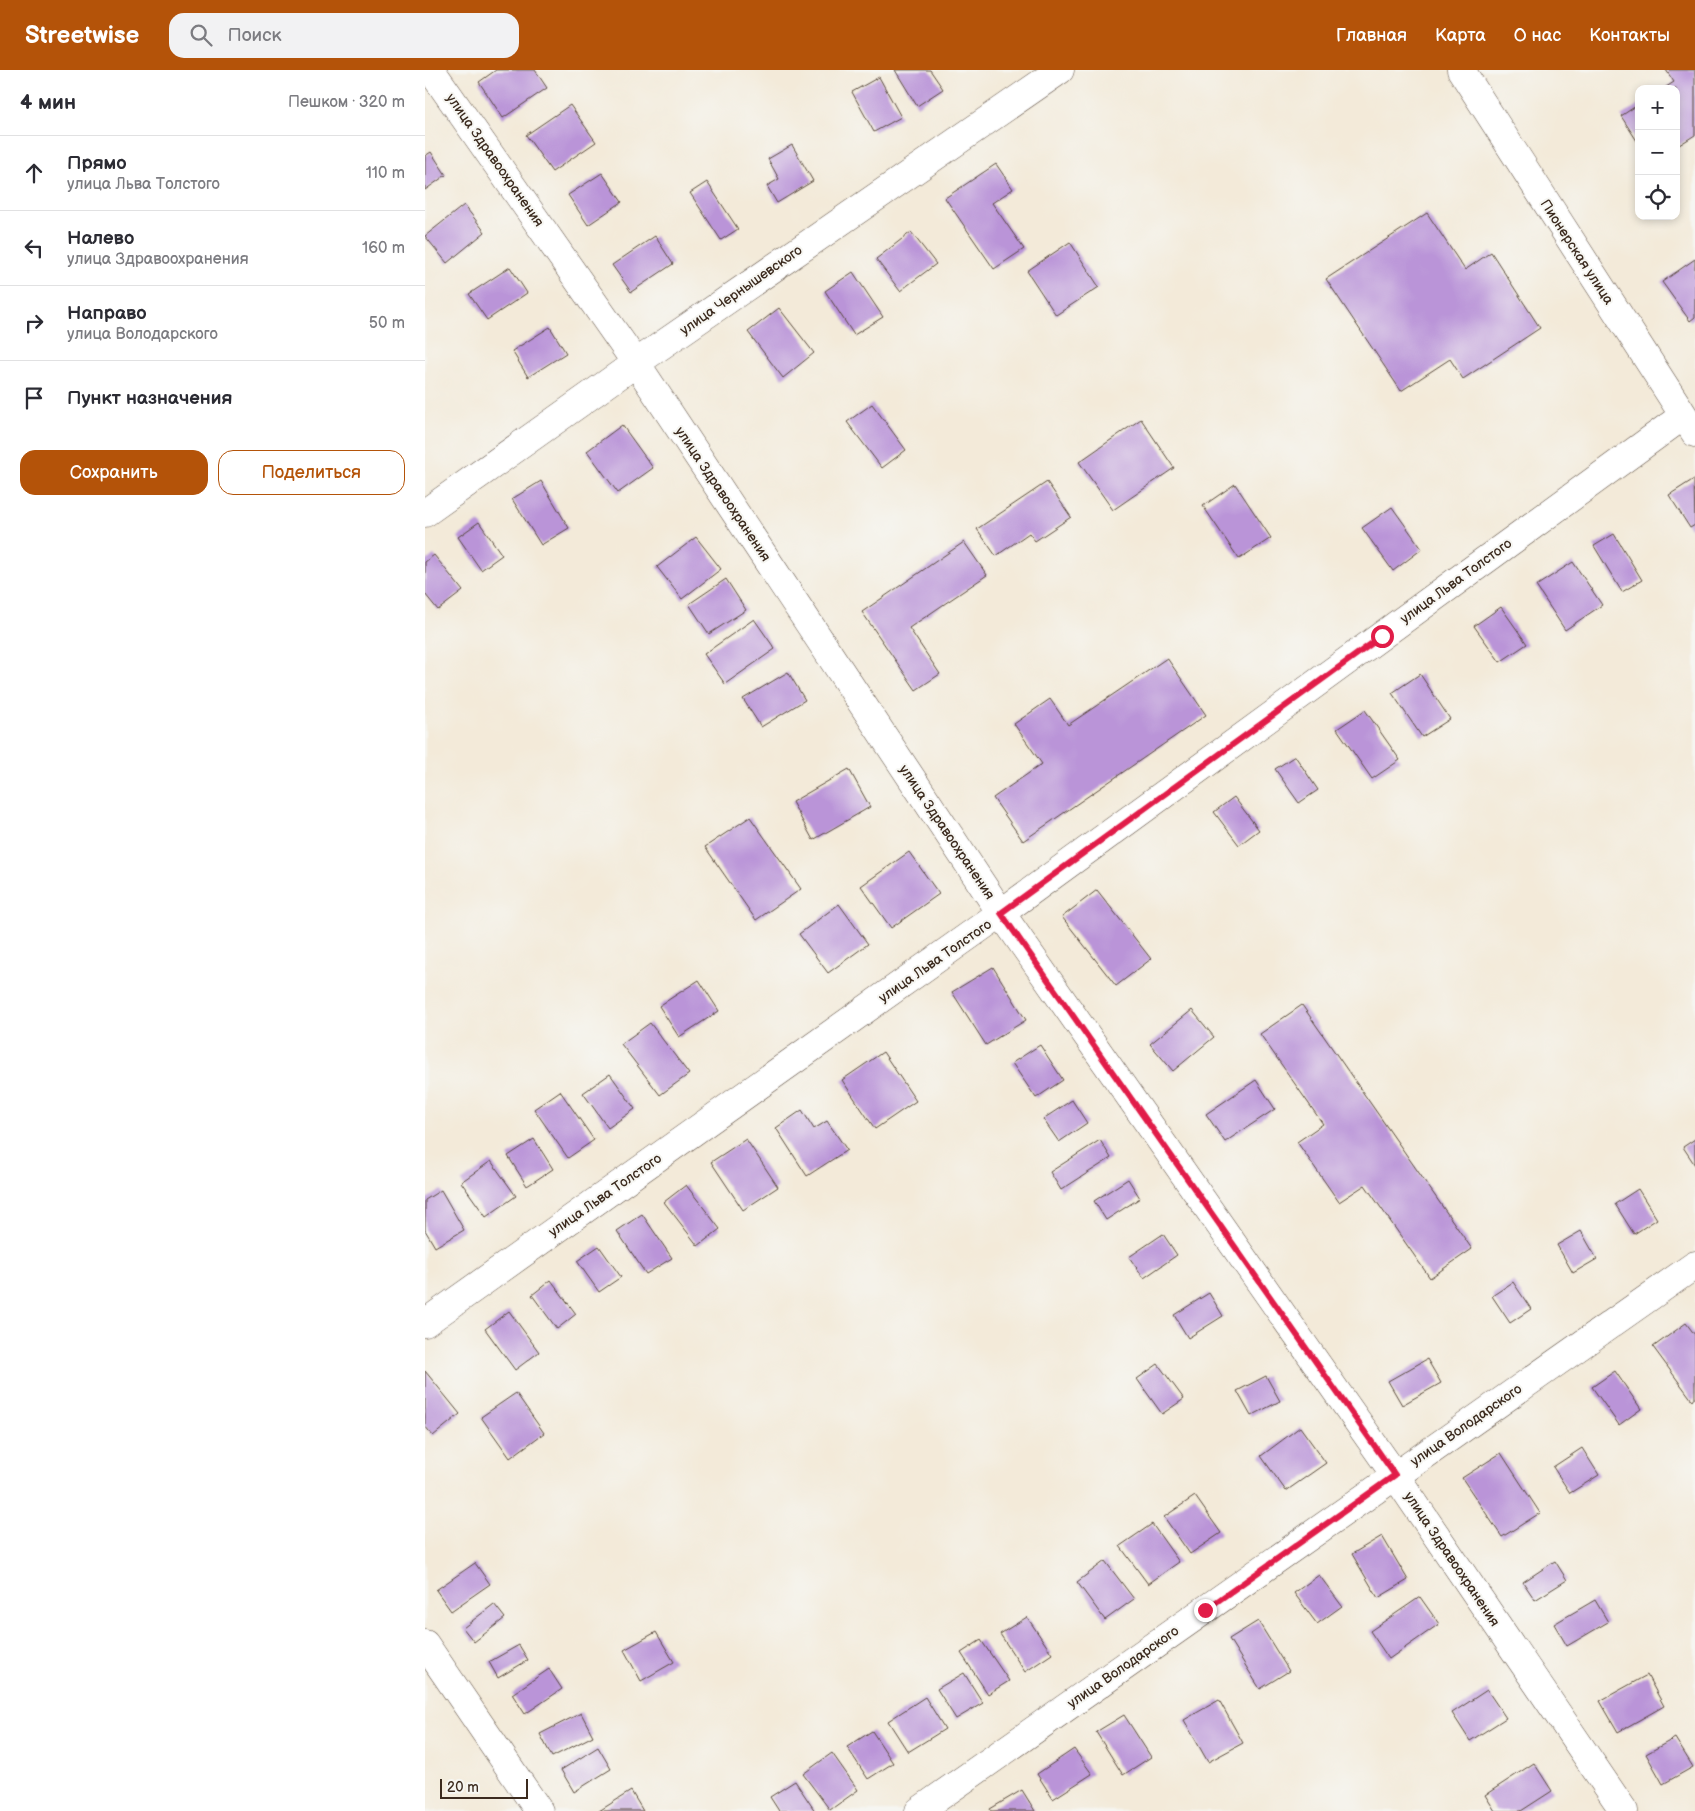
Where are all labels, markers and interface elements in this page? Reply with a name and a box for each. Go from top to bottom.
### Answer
search box [169,13,519,58]
text: Streetwise [25,21,139,50]
icon: search [187,21,215,49]
text: Поиск [227,24,282,47]
text: Главная [1336,25,1407,46]
text: Карта [1435,25,1486,46]
text: О нас [1514,25,1561,46]
text: Контакты [1589,25,1670,46]
map controls [1635,85,1680,220]
button: + [1635,85,1680,130]
text: 4 мин [20,90,76,115]
street label: улица Здравоохранения [442,90,548,230]
text: Пешком · 320 m [288,93,405,112]
button: − [1635,130,1680,175]
text: Прямо [67,152,127,175]
icon: ahead [20,159,48,187]
text: 110 m [366,164,405,183]
text: улица Льва Толстого [67,175,220,194]
button: locate [1635,175,1680,220]
street label: Пионерская улица [1537,196,1618,308]
text: Налево [67,227,134,250]
icon: left [20,234,48,262]
text: 160 m [362,239,405,258]
street label: улица Чернышевского [677,241,805,339]
text: улица Здравоохранения [67,250,249,269]
text: Направо [67,302,147,325]
icon: right [20,309,48,337]
text: 50 m [369,314,405,333]
text: улица Володарского [67,325,218,344]
icon: arrive [20,384,48,412]
text: Пункт назначения [67,387,232,410]
street label: улица Здравоохранения [672,423,775,565]
button: Сохранить [20,450,208,495]
button: Поделиться [218,450,405,495]
street label: улица Льва Толстого [1397,535,1515,627]
route start [1371,625,1394,648]
street label: улица Здравоохранения [896,761,999,903]
street label: улица Льва Толстого [875,916,995,1006]
street label: улица Льва Толстого [545,1150,665,1240]
street label: улица Володарского [1407,1380,1525,1470]
street label: улица Здравоохранения [1401,1488,1504,1630]
route end [1194,1599,1217,1622]
street label: улица Володарского [1064,1622,1182,1712]
scale bar [440,1776,527,1799]
text: 20 m [447,1779,479,1796]

